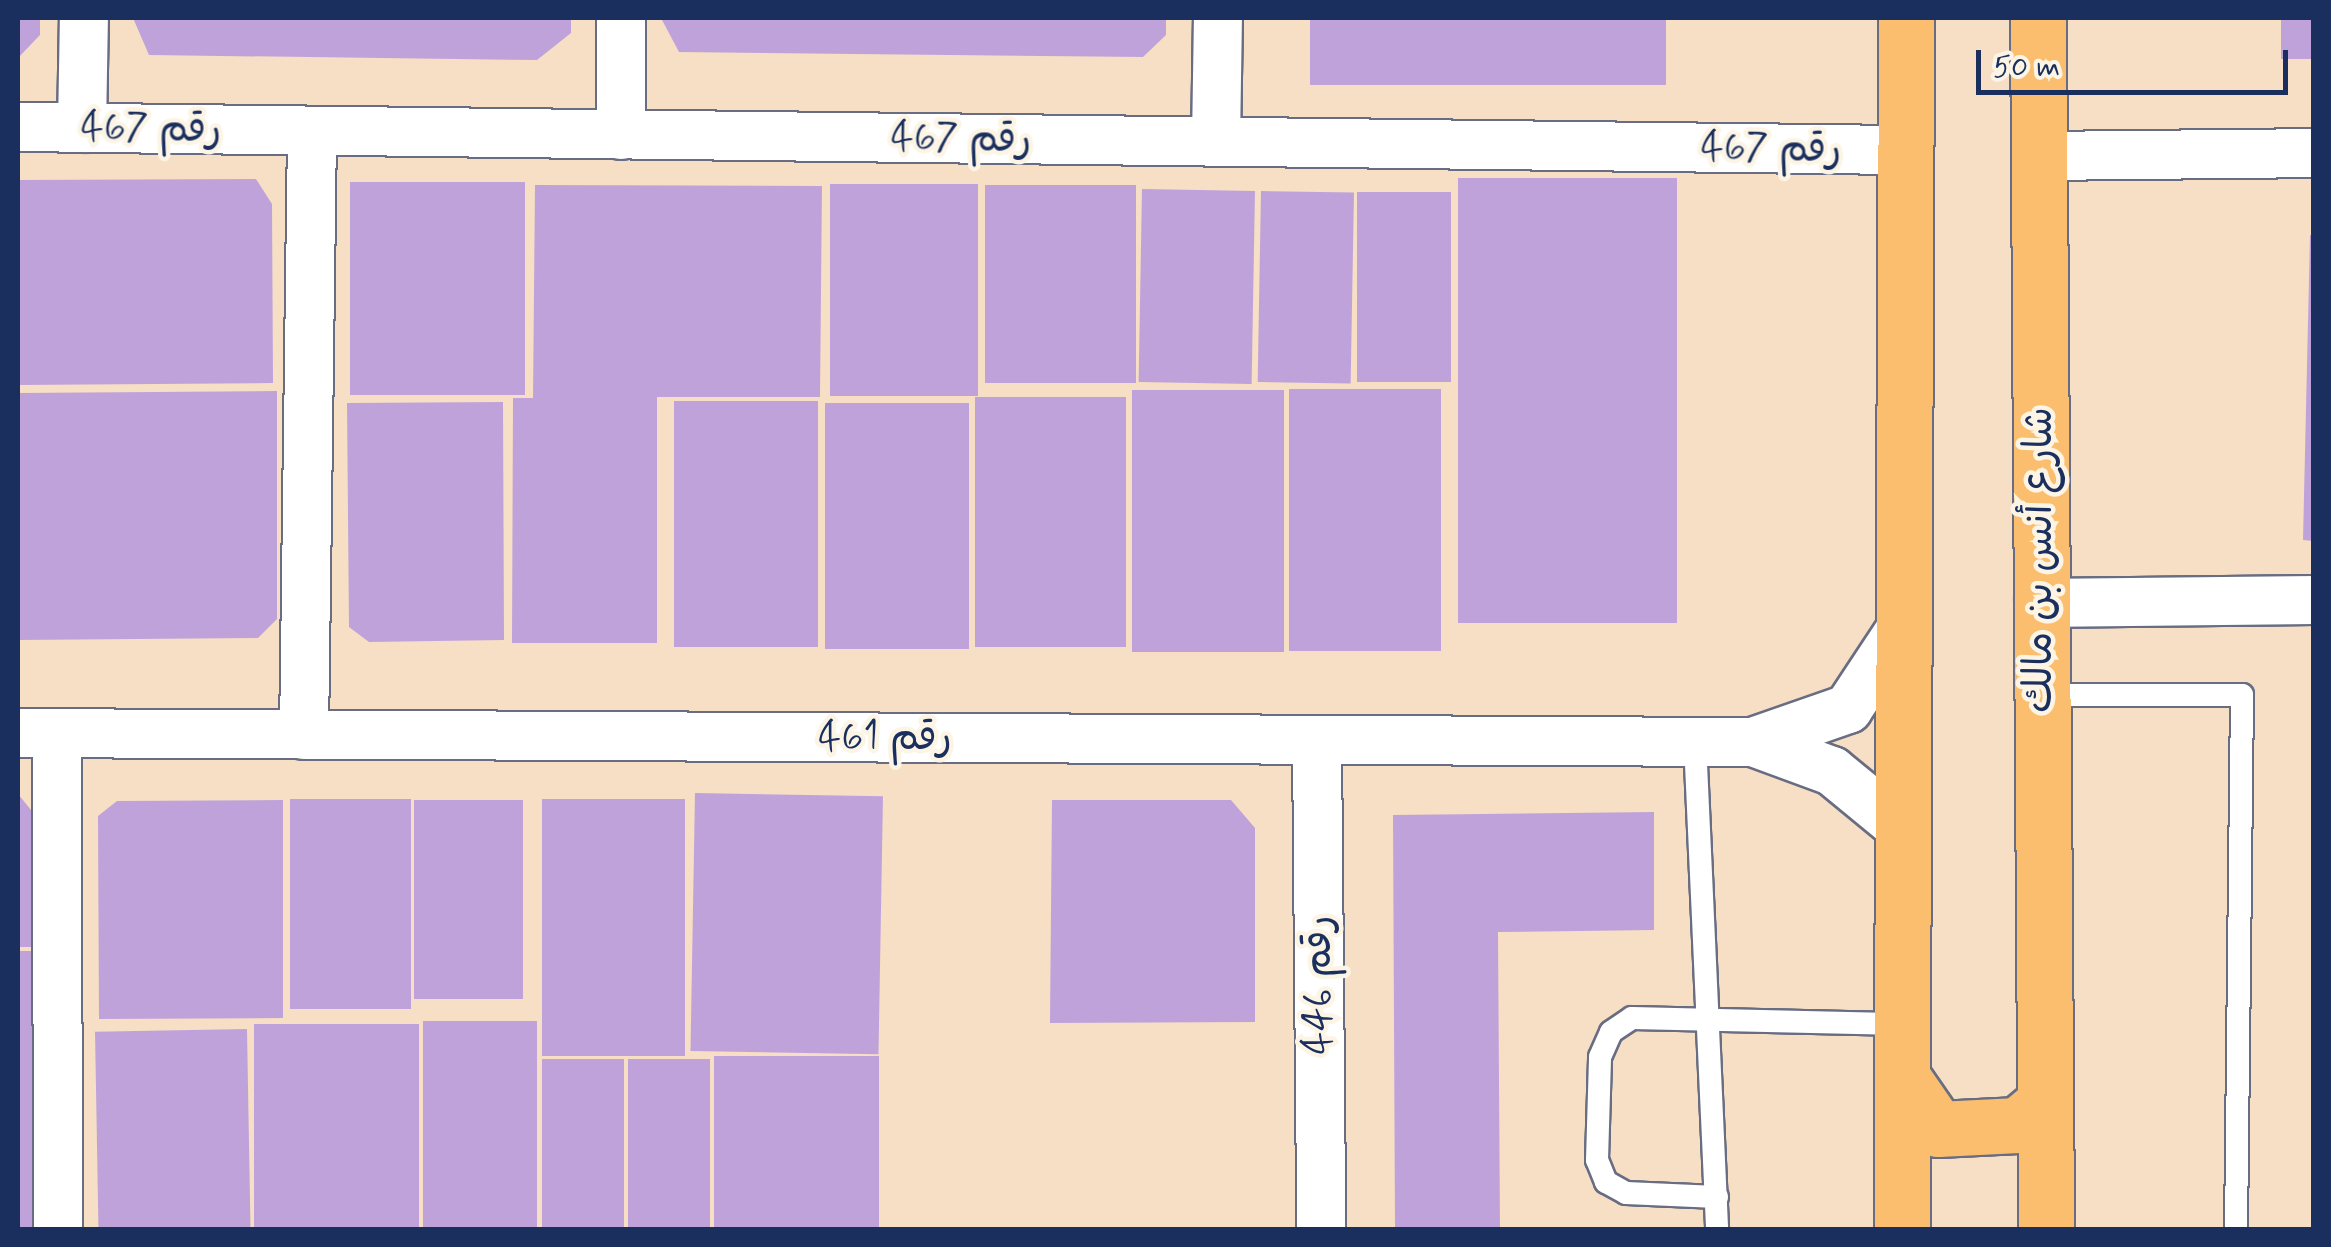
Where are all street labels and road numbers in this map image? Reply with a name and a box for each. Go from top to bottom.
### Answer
street label: رقم 467 [80,104,222,154]
street label: رقم 467 [890,114,1032,164]
street label: رقم 467 [1700,124,1842,174]
street label: شارع أنس بن مالك [2016,407,2064,713]
street label: رقم 461 [818,714,952,762]
street label: رقم 446 [1295,915,1343,1055]

